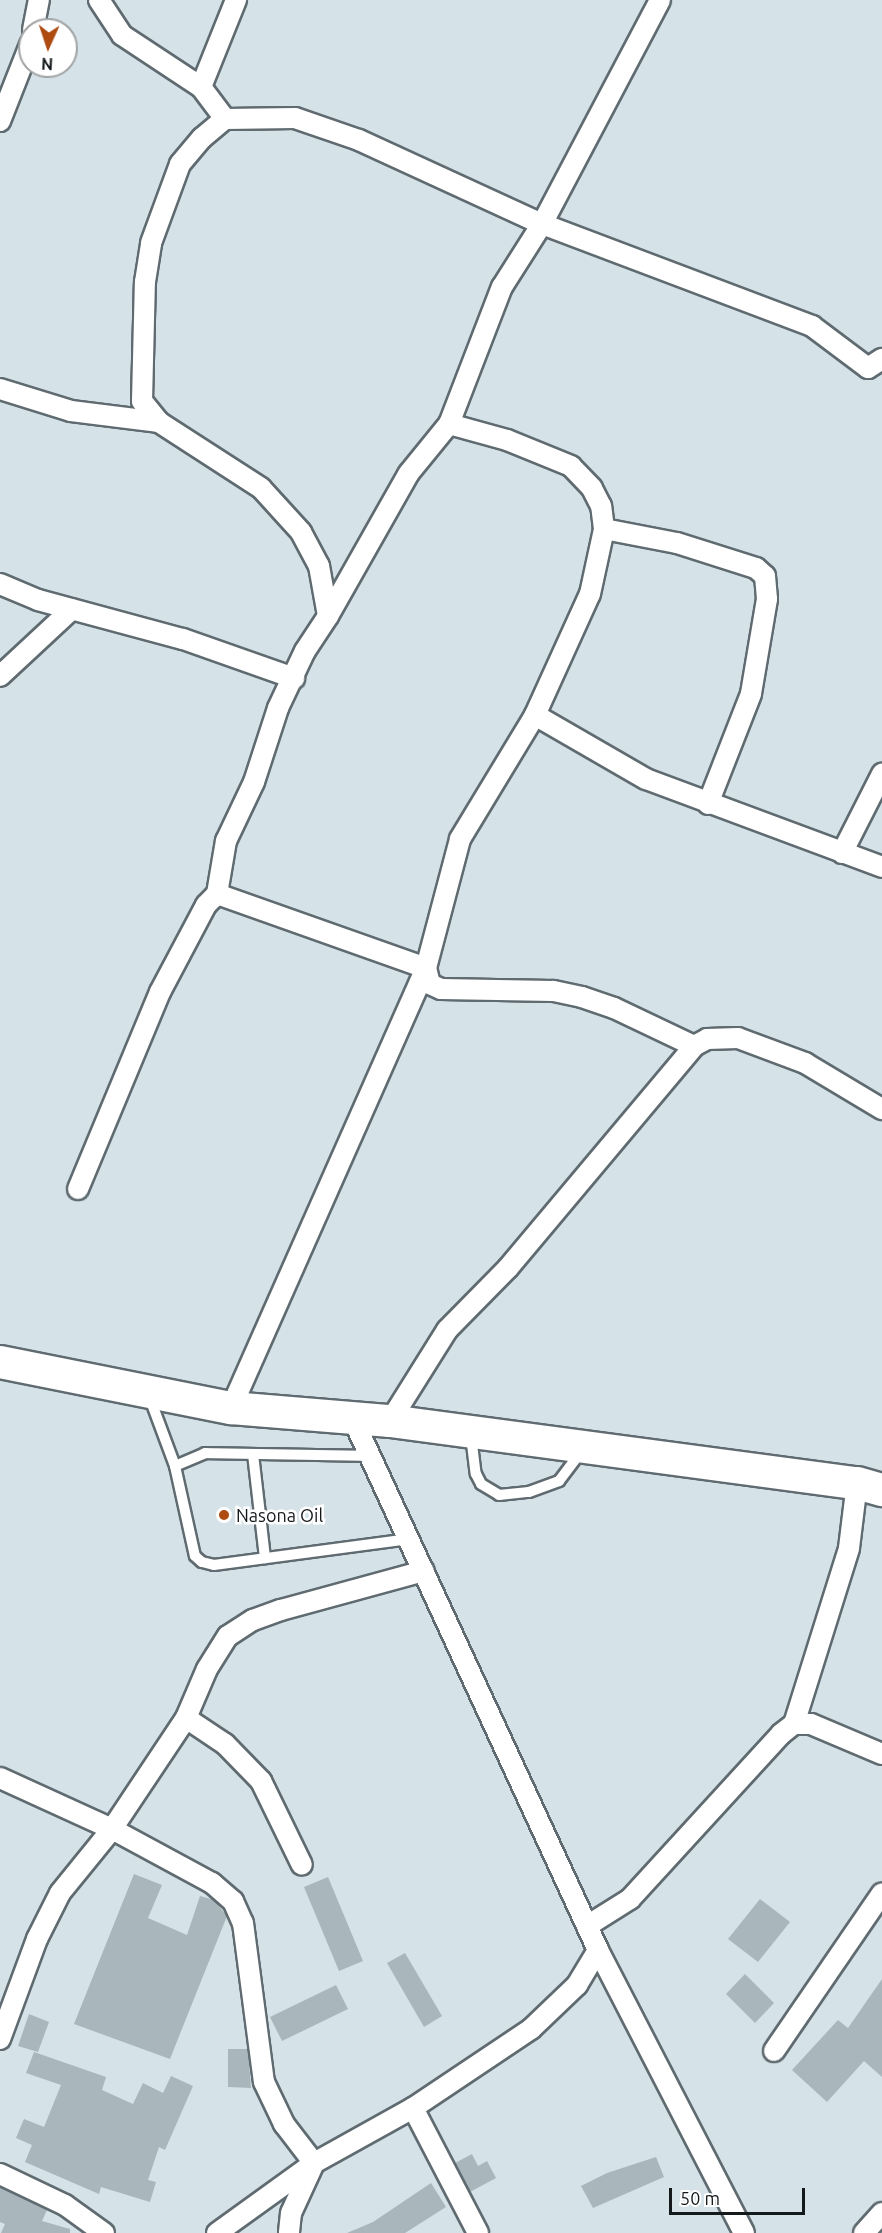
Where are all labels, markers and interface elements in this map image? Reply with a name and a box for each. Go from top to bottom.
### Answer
north arrow [18,18,78,78]
text: N [41,55,54,73]
place label: Nasona Oil [236,1504,323,1526]
marker: Nasona Oil [217,1508,231,1522]
scale bar [672,2176,808,2214]
text: 50 m [680,2188,720,2208]

